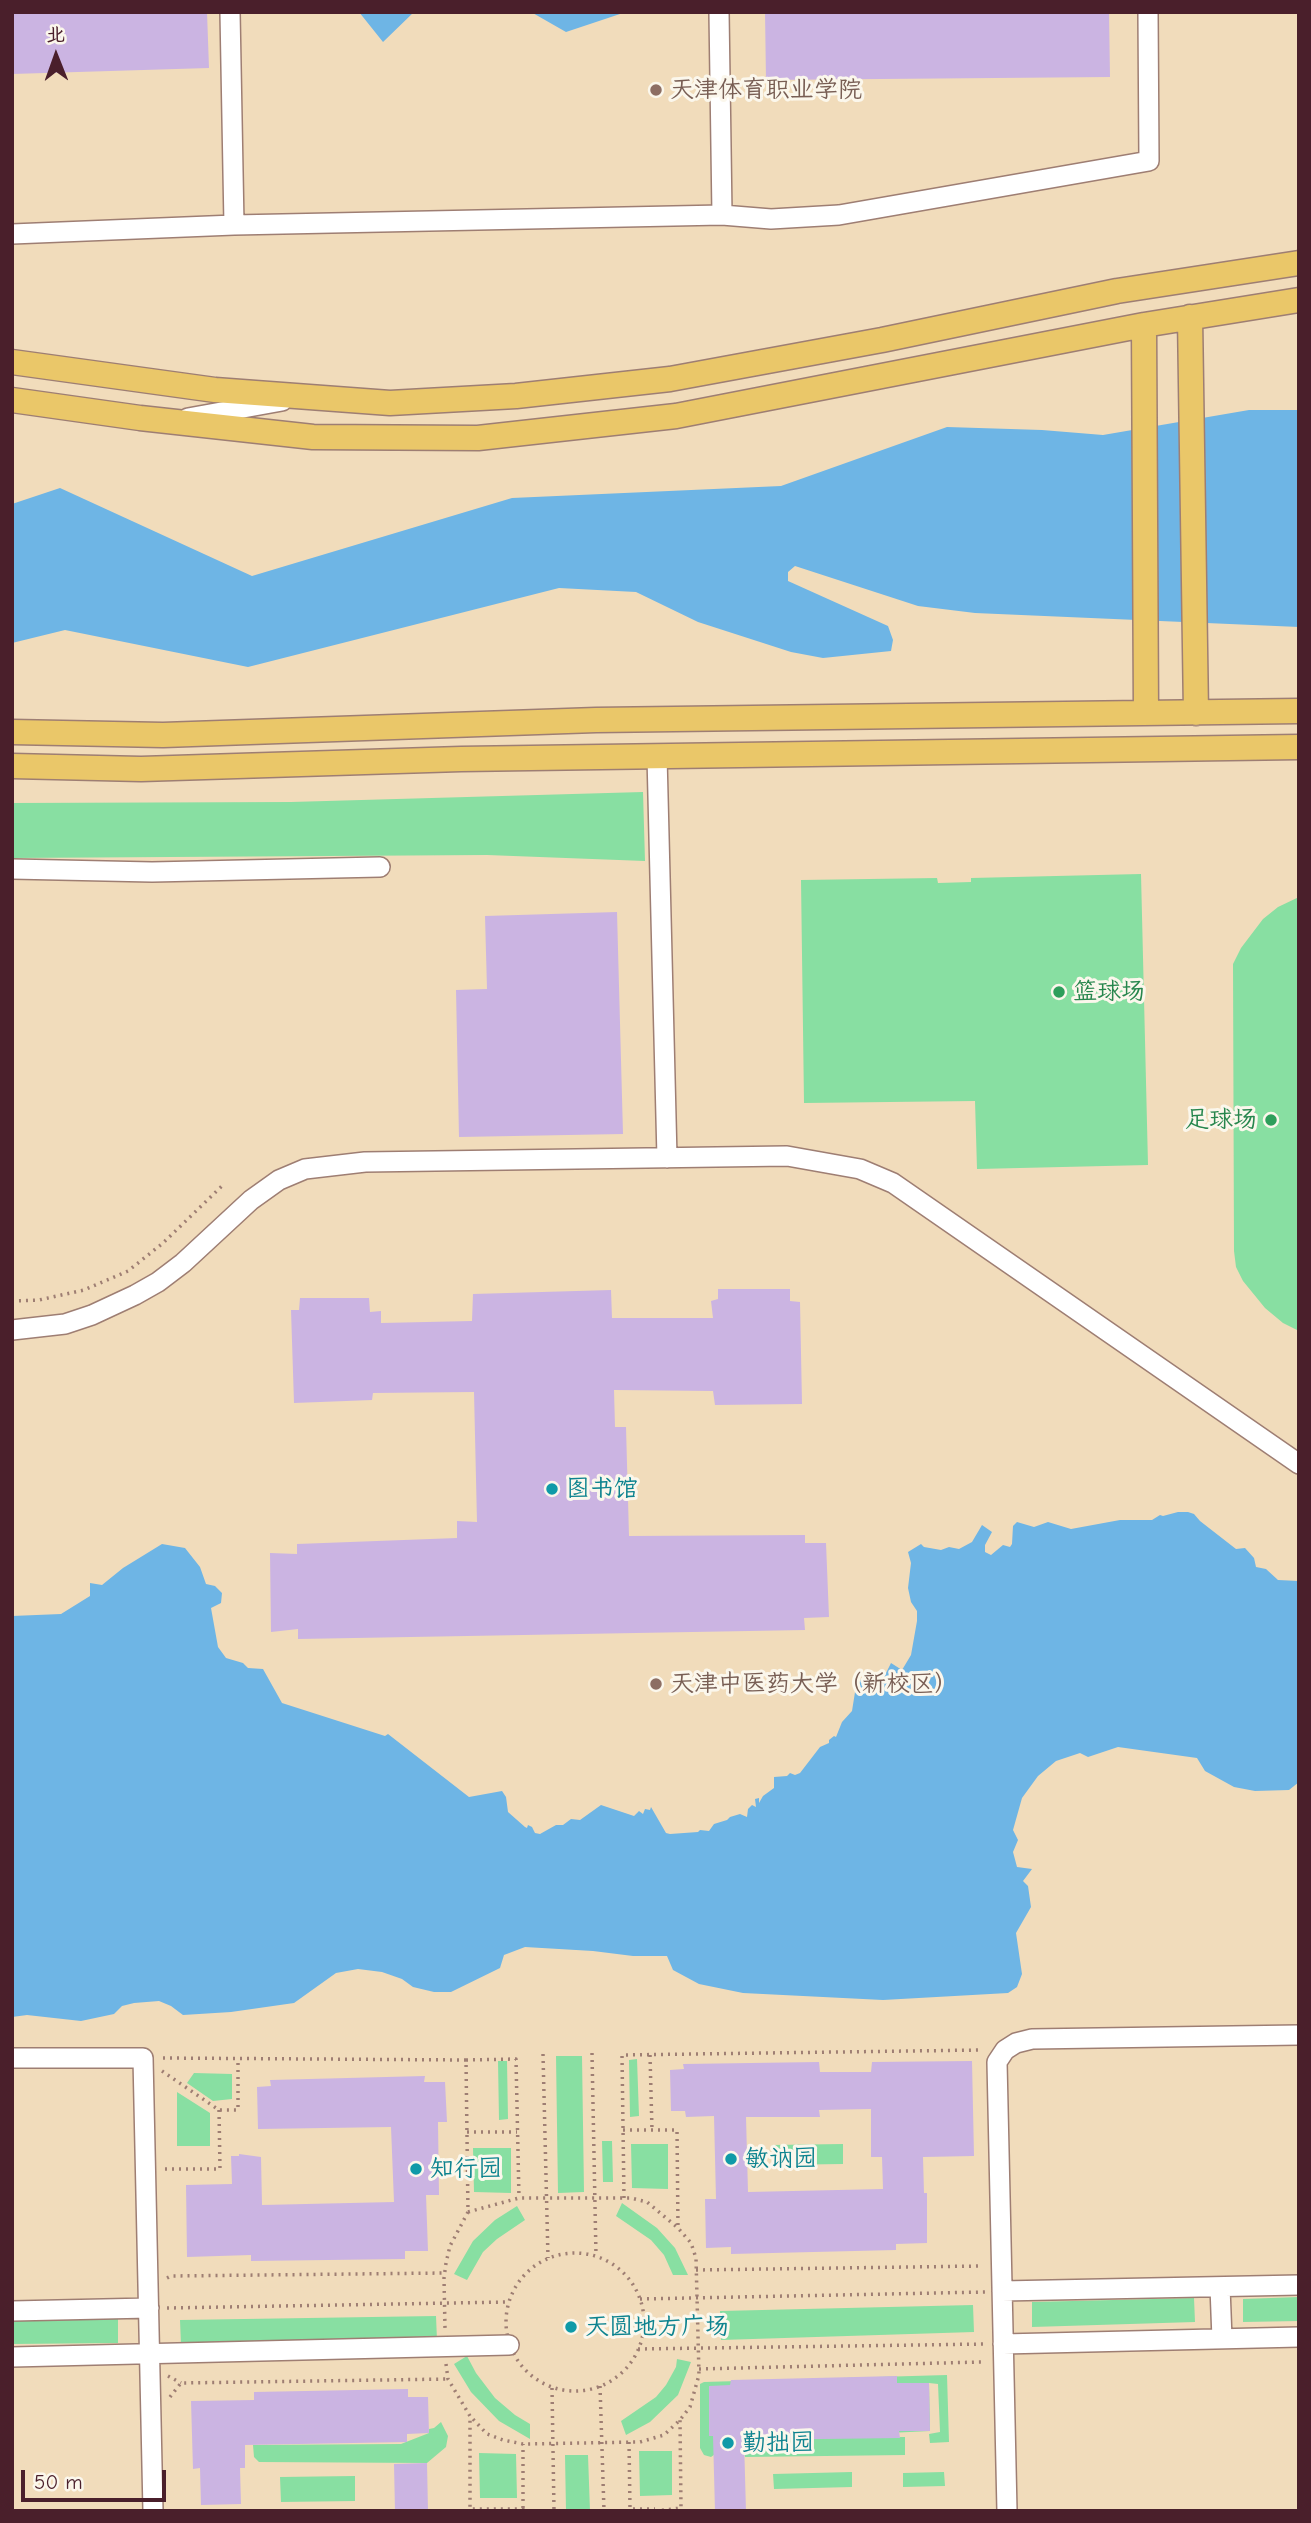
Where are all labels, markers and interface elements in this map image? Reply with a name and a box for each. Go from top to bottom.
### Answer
north arrow [21,21,91,91]
text: 北 [46,24,65,46]
place label: 天津体育职业学院 [670,76,862,104]
marker: 天津体育职业学院 [648,82,664,98]
place label: 篮球场 [1073,978,1145,1006]
marker: 篮球场 [1051,984,1067,1000]
place label: 足球场 [1185,1106,1257,1134]
marker: 足球场 [1263,1112,1279,1128]
place label: 图书馆 [566,1475,638,1503]
marker: 图书馆 [544,1481,560,1497]
place label: 天津中医药大学（新校区） [670,1670,958,1698]
marker: 天津中医药大学（新校区） [648,1676,664,1692]
place label: 敏讷园 [745,2145,817,2173]
marker: 敏讷园 [723,2151,739,2167]
place label: 知行园 [430,2155,502,2183]
marker: 知行园 [408,2161,424,2177]
place label: 天圆地方广场 [585,2313,729,2341]
marker: 天圆地方广场 [563,2319,579,2335]
place label: 勤拙园 [742,2429,814,2457]
marker: 勤拙园 [720,2435,736,2451]
scale bar [24,2456,170,2500]
text: 50 m [34,2470,83,2494]

